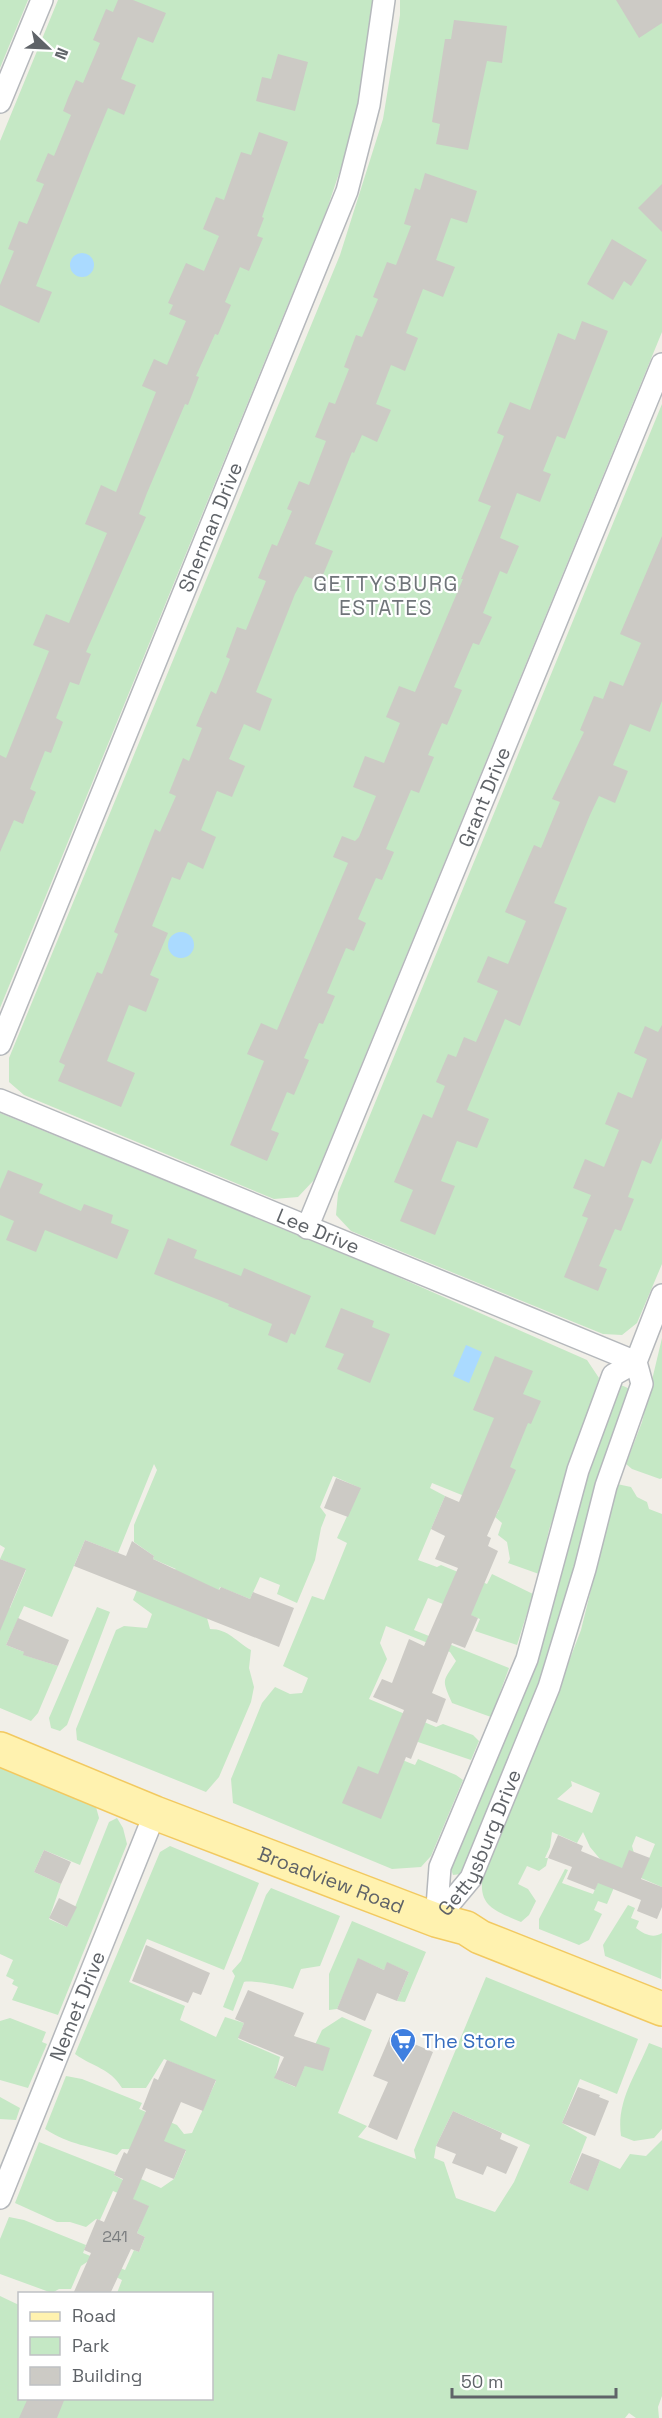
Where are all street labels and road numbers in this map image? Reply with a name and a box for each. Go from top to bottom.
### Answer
street label: Sherman Drive [172,458,248,596]
street label: Grant Drive [452,743,516,851]
street label: Lee Drive [273,1202,364,1260]
street label: Gettysburg Drive [432,1766,527,1921]
street label: Broadview Road [254,1840,408,1920]
street label: Nemet Drive [44,1947,111,2065]

